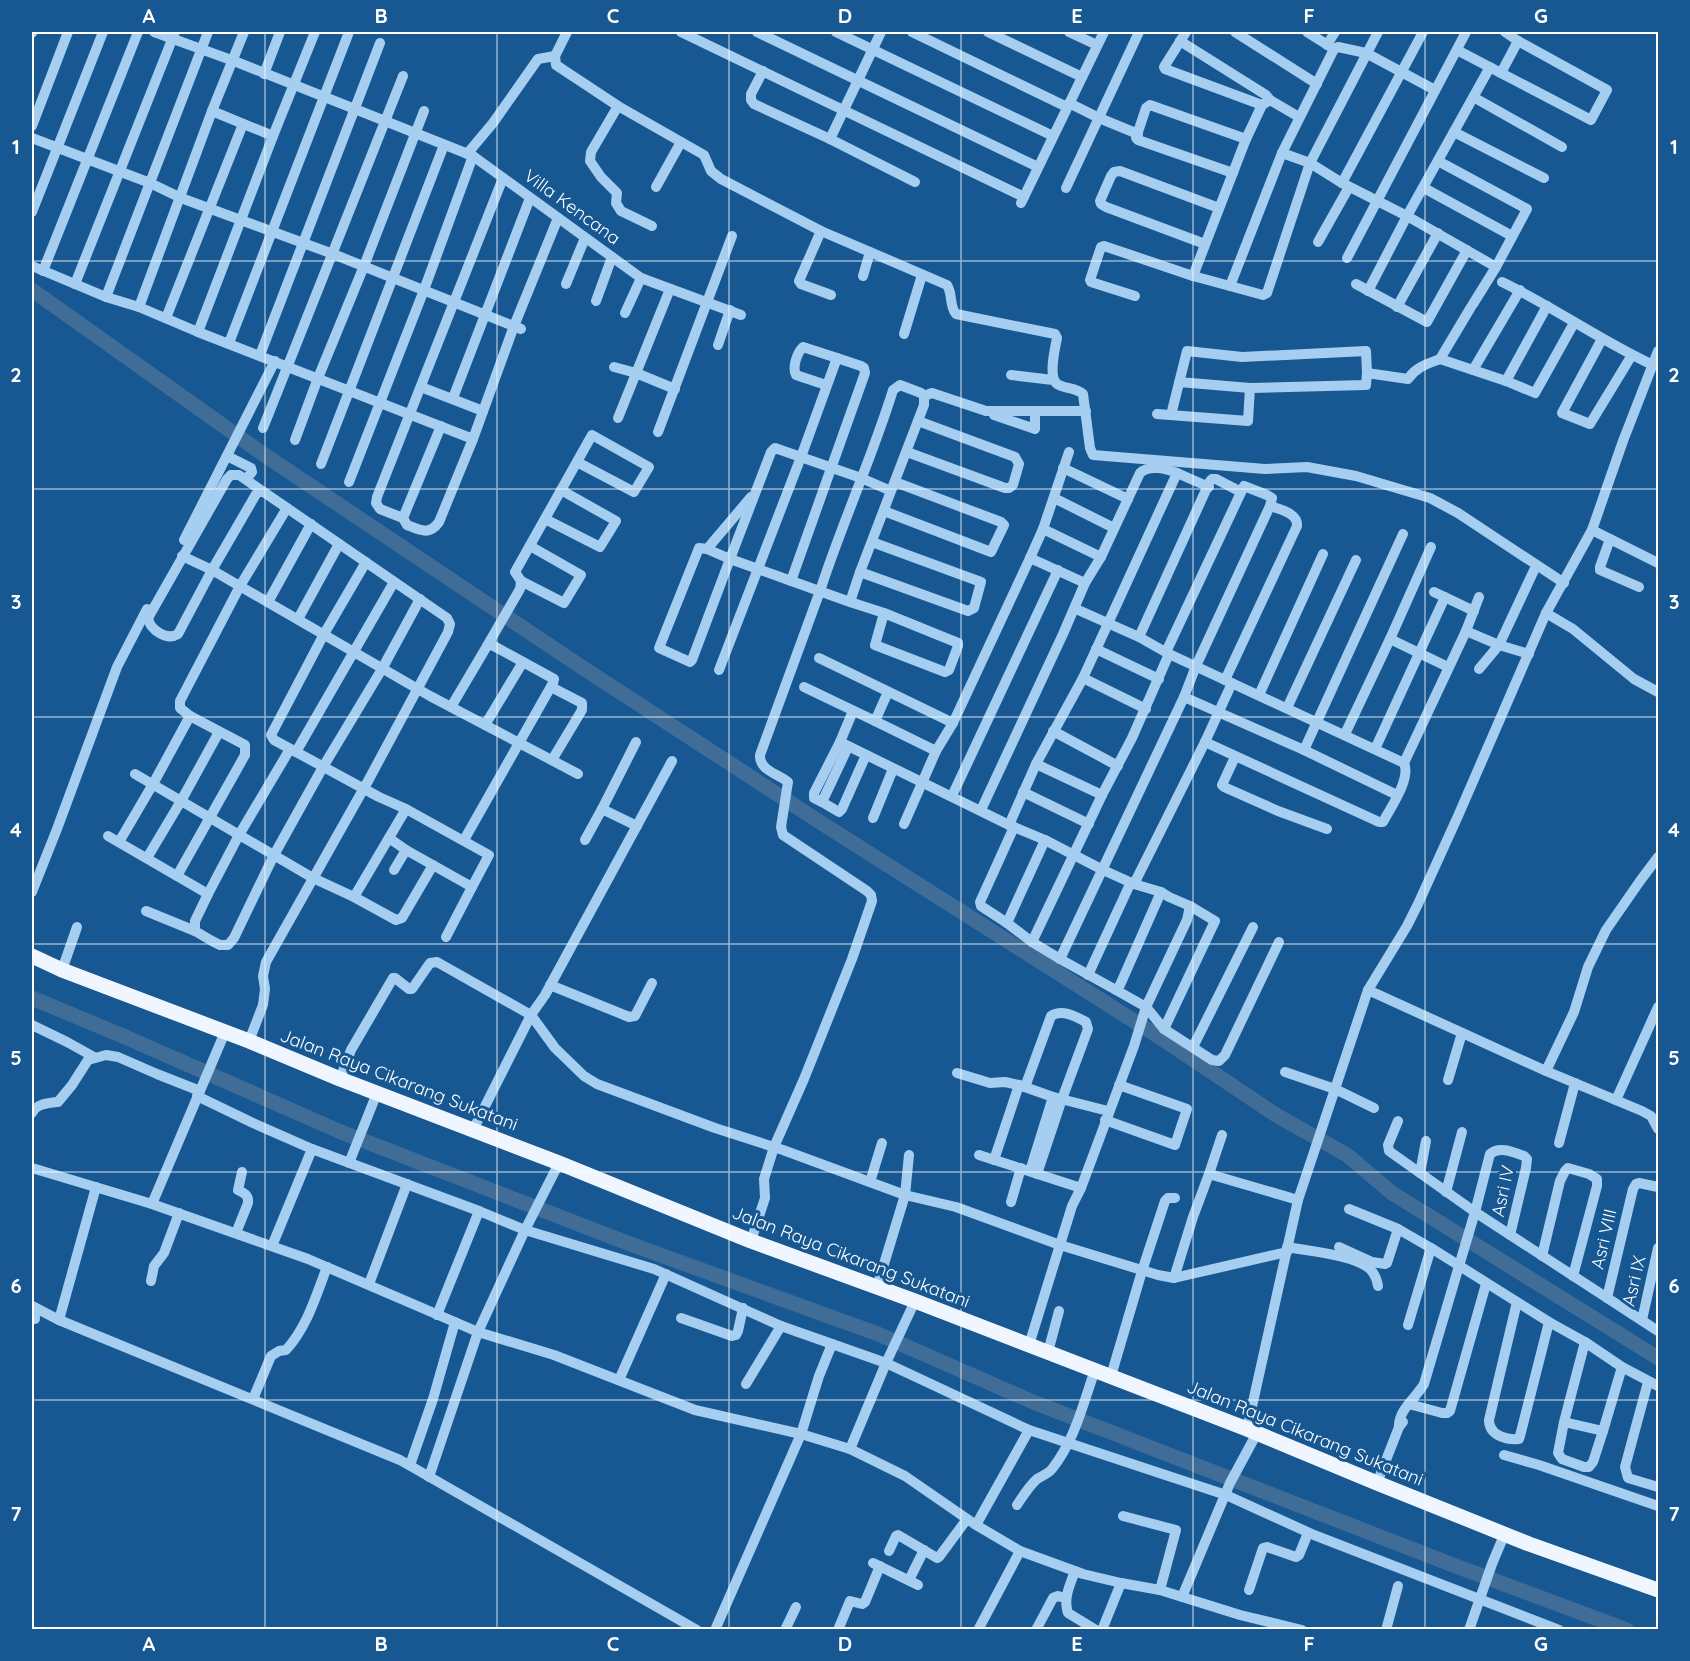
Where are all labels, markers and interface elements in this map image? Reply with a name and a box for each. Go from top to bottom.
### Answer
text: A [143,3,156,28]
text: B [374,3,388,28]
text: C [607,3,620,28]
text: D [838,3,852,28]
text: E [1071,3,1083,28]
text: F [1303,3,1315,28]
text: G [1534,3,1548,28]
text: 1 [12,134,20,159]
text: 1 [1670,134,1678,159]
street label: Villa Kencana [519,164,625,249]
text: 2 [10,362,22,387]
text: 2 [1668,362,1680,387]
text: 3 [11,589,21,614]
text: 3 [1669,589,1679,614]
text: 4 [10,817,22,842]
text: 4 [1668,817,1680,842]
street label: Jalan Raya Cikarang Sukatani [277,1023,521,1136]
text: 5 [10,1045,22,1070]
text: 5 [1668,1045,1680,1070]
street label: Asri IV [1486,1163,1519,1219]
street label: Jalan Raya Cikarang Sukatani [729,1200,973,1313]
street label: Asri VIII [1585,1206,1622,1271]
street label: Asri IX [1617,1253,1650,1308]
text: 6 [10,1273,22,1298]
text: 6 [1668,1273,1680,1298]
street label: Jalan Raya Cikarang Sukatani [1184,1374,1427,1491]
text: 7 [11,1501,22,1526]
text: 7 [1669,1501,1680,1526]
text: A [143,1631,156,1656]
text: B [374,1631,388,1656]
text: C [607,1631,620,1656]
text: D [838,1631,852,1656]
text: E [1071,1631,1083,1656]
text: F [1303,1631,1315,1656]
text: G [1534,1631,1548,1656]

